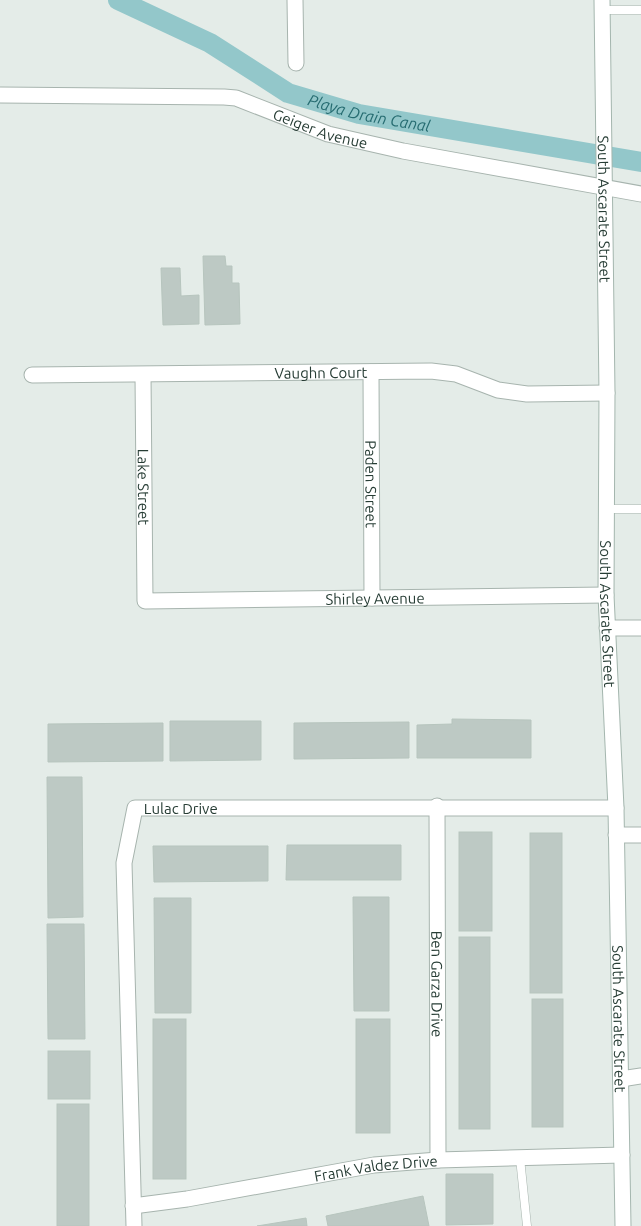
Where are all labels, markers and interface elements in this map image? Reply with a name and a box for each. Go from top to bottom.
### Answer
water label: Playa Drain Canal [306,90,432,135]
street label: Geiger Avenue [271,105,369,151]
street label: South Ascarate Street [595,135,614,283]
street label: Vaughn Court [274,363,368,381]
street label: Paden Street [363,440,380,528]
street label: Lake Street [135,449,153,525]
street label: South Ascarate Street [597,540,619,688]
street label: Shirley Avenue [325,589,425,607]
street label: Lulac Drive [144,800,218,817]
street label: Ben Garza Drive [429,931,446,1037]
street label: South Ascarate Street [610,945,629,1093]
street label: Frank Valdez Drive [313,1152,438,1184]

